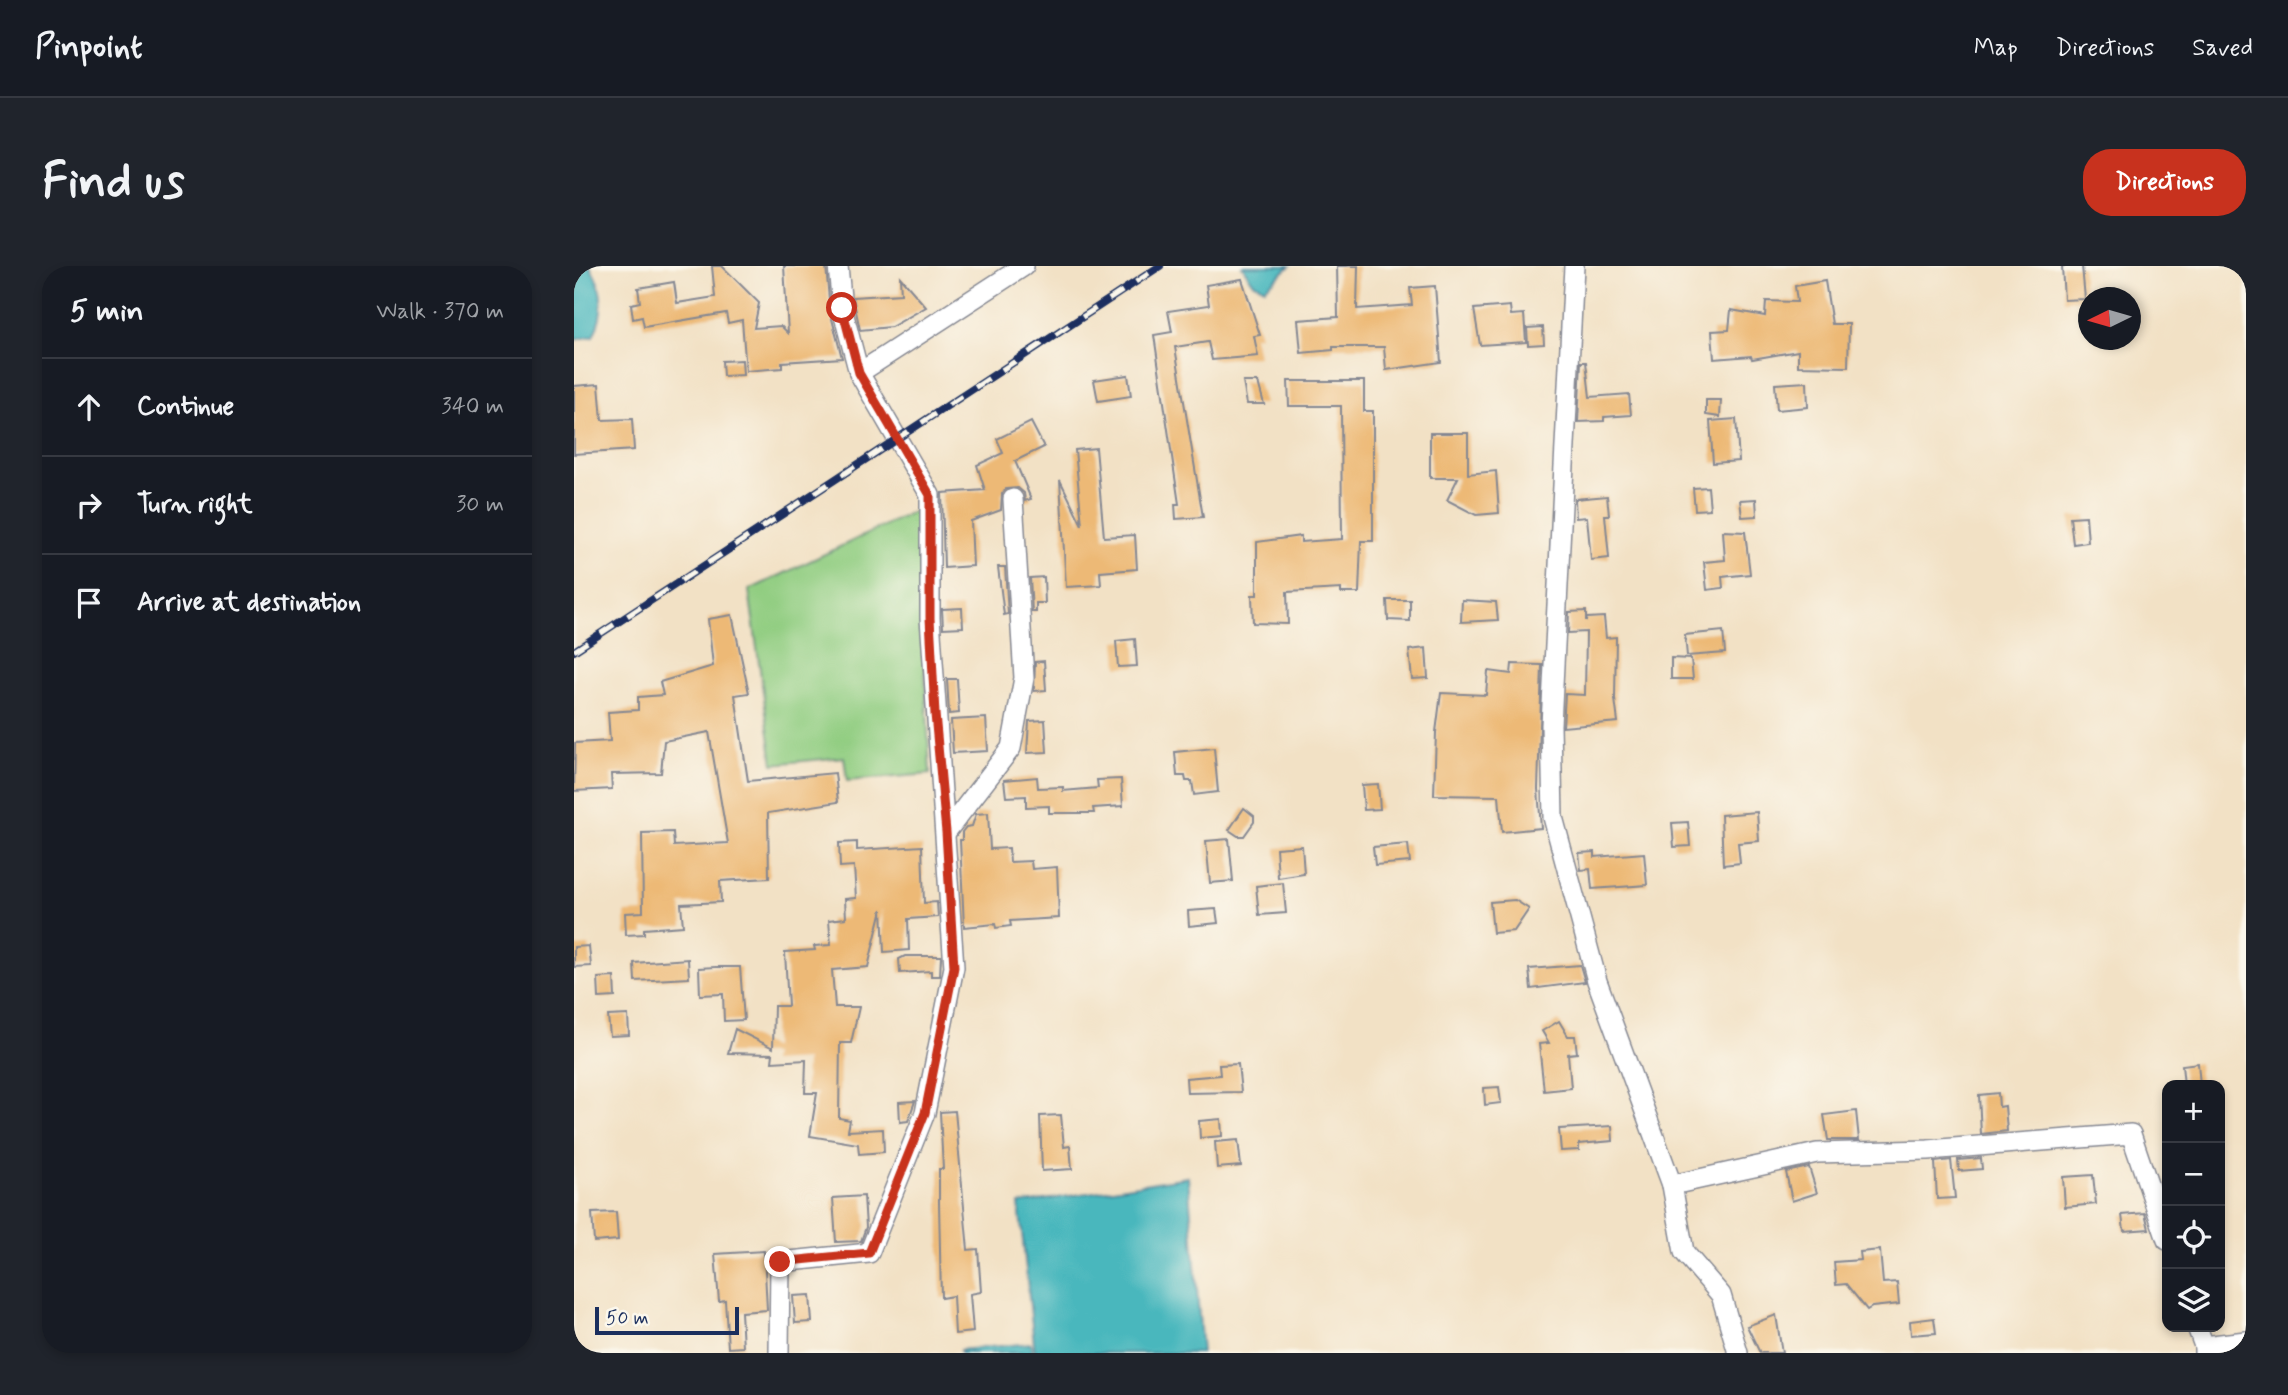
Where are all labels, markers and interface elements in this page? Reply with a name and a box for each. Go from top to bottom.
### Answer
text: Pinpoint [35,26,143,70]
text: Map [1974,33,2018,64]
text: Directions [2056,33,2154,64]
text: Saved [2192,33,2253,64]
button: Directions [2083,149,2246,216]
text: Find us [42,150,185,215]
north arrow [2078,287,2141,350]
text: 5 min [70,292,144,331]
route start [826,292,857,323]
text: Walk · 370 m [376,297,504,327]
icon: ahead [70,388,108,426]
text: Continue [137,390,234,424]
text: 340 m [441,392,504,422]
icon: right [70,486,108,524]
text: Turn right [137,488,253,522]
text: 30 m [456,490,504,520]
icon: arrive [70,584,108,622]
text: Arrive at destination [137,586,361,620]
map controls [2162,1080,2225,1332]
button: + [2162,1080,2225,1143]
button: − [2162,1143,2225,1206]
button: locate [2162,1206,2225,1269]
route end [764,1246,795,1277]
button: layers [2162,1269,2225,1332]
scale bar [595,1304,738,1336]
text: 50 m [606,1306,649,1331]

